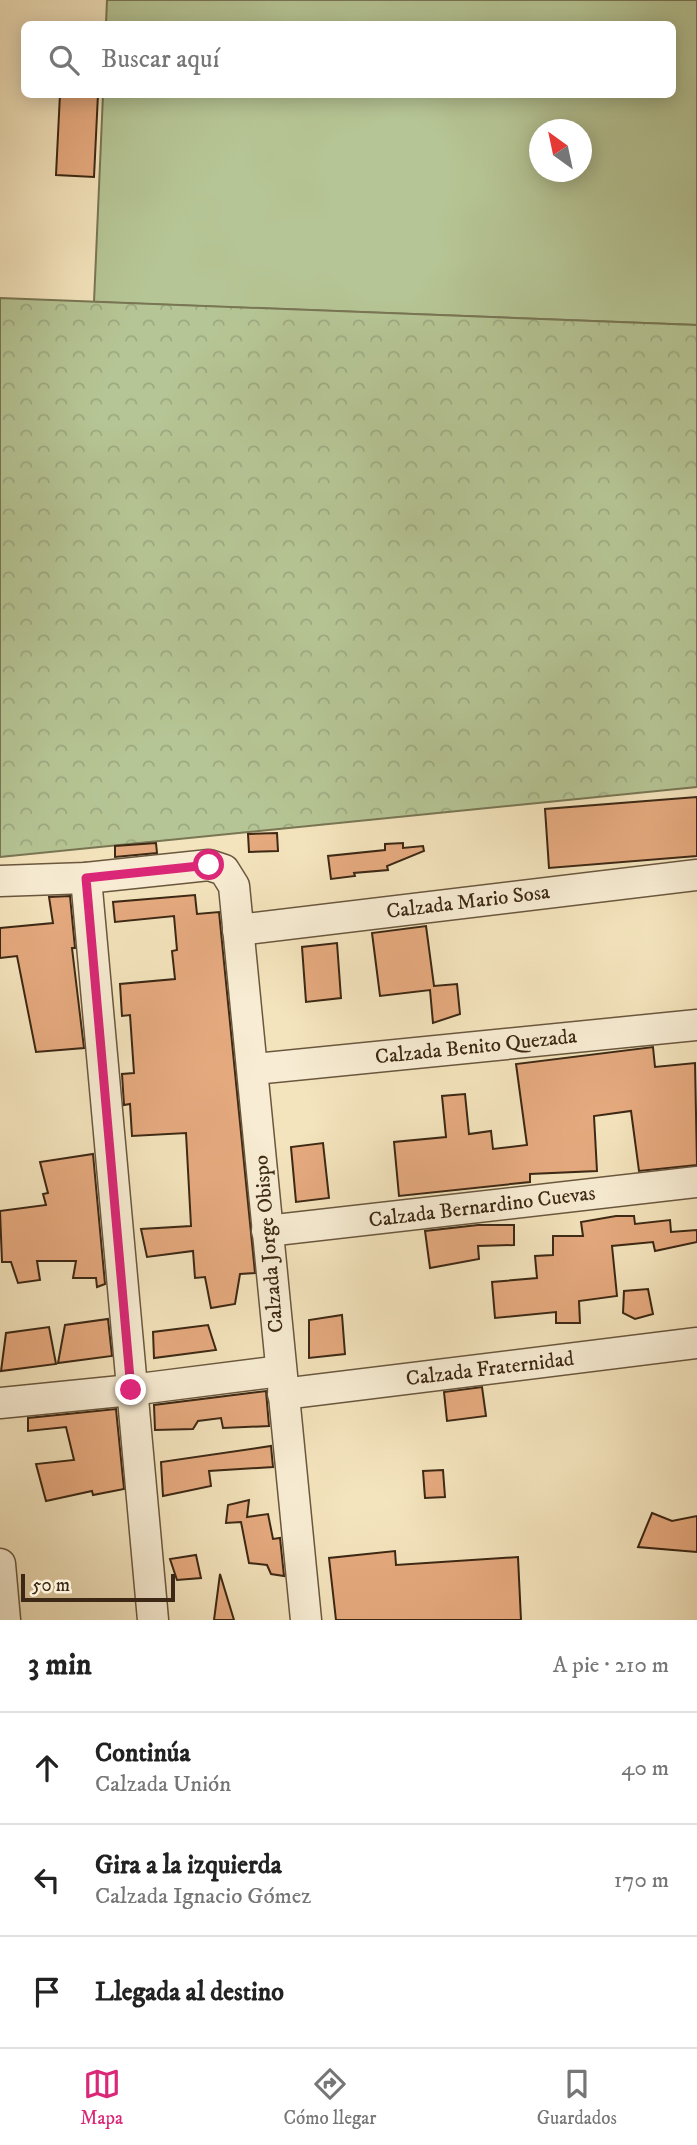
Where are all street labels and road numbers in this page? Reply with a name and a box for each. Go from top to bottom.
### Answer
street label: Calzada Mario Sosa [385,879,551,925]
street label: Calzada Benito Quezada [374,1023,578,1071]
street label: Calzada Jorge Obispo [248,1154,290,1334]
street label: Calzada Bernardino Cuevas [367,1180,597,1234]
street label: Calzada Fraternidad [404,1346,576,1392]

